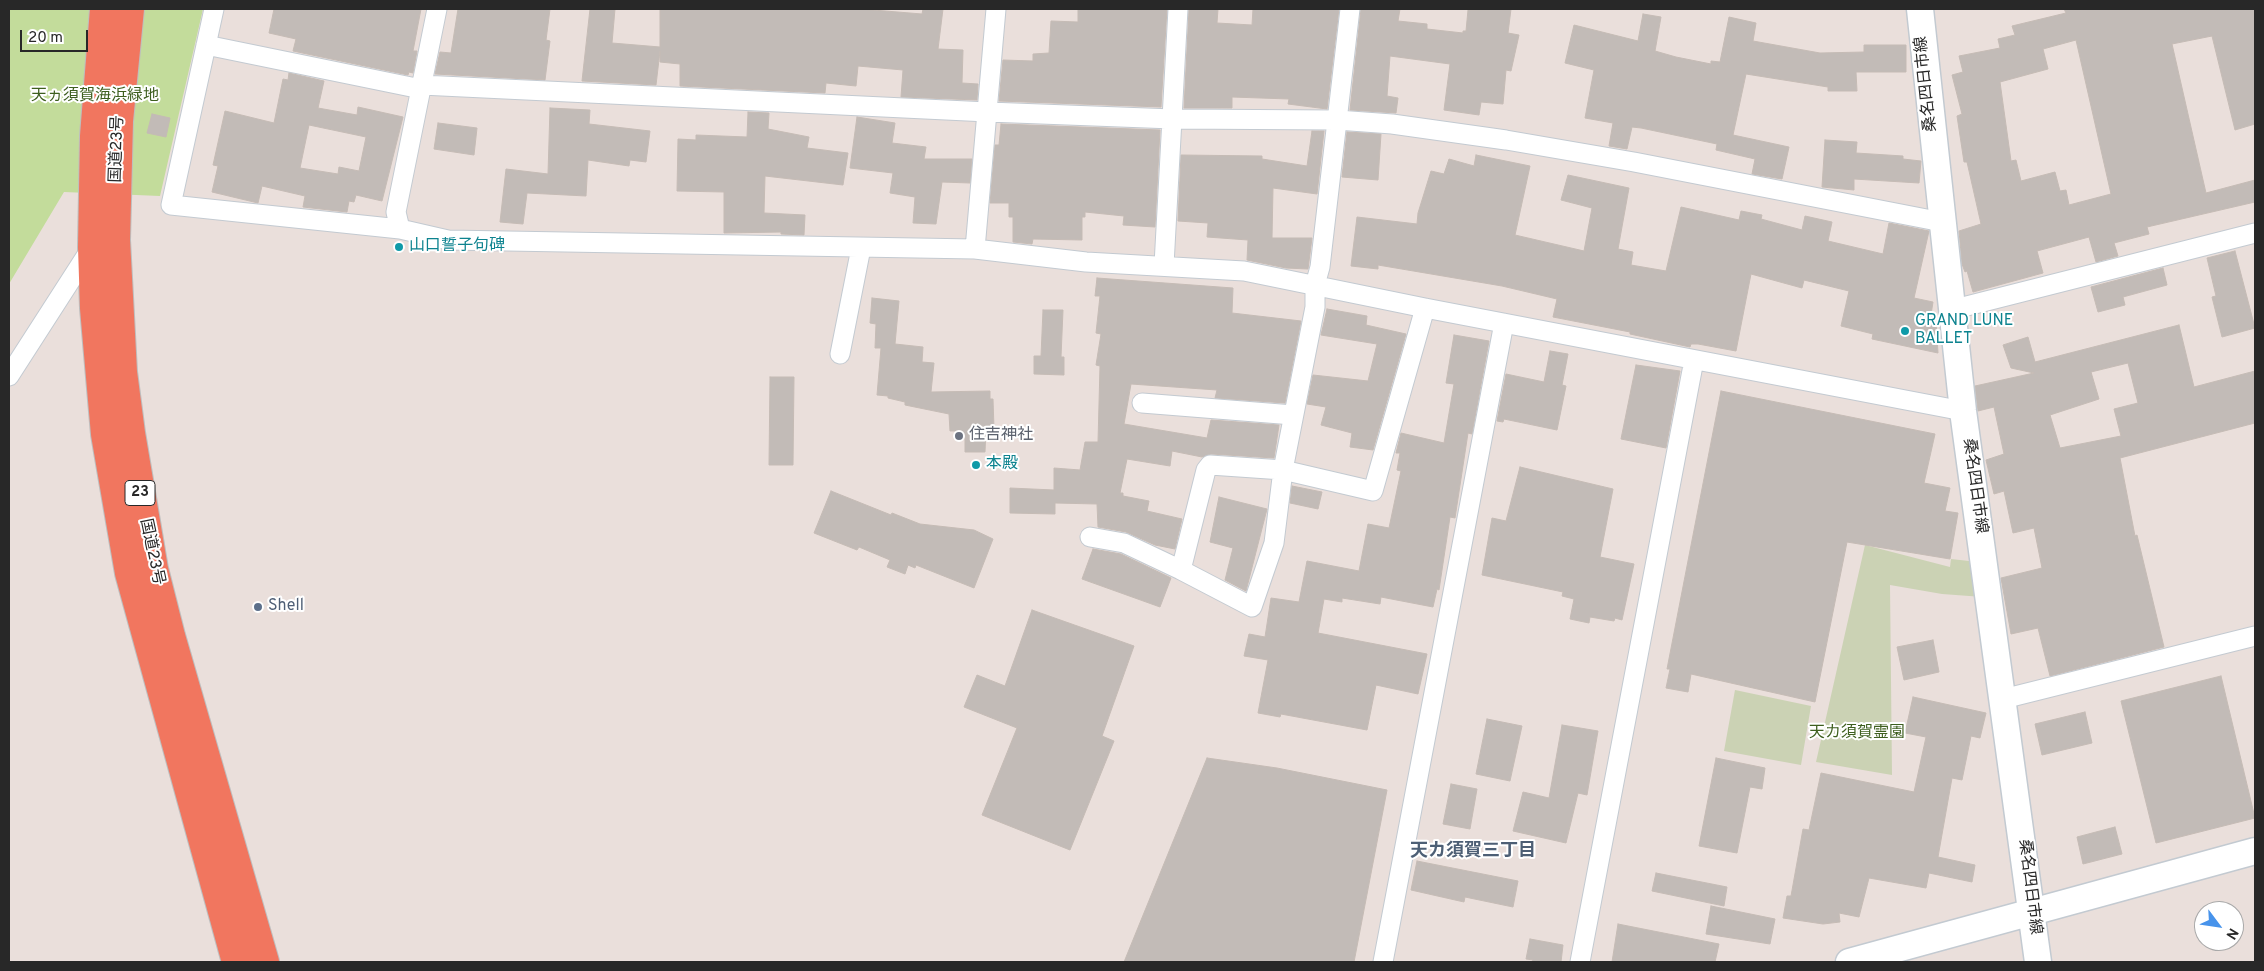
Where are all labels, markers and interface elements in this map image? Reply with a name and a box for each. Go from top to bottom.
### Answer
scale bar [22,20,90,52]
text: 20 m [28,29,63,48]
street label: 桑名四日市線 [1912,35,1942,133]
park label: 天ヵ須賀海浜緑地 [31,87,159,107]
street label: 国道23号 [107,115,129,183]
place label: 山口誓子句碑 [409,237,505,257]
marker: 山口誓子句碑 [393,241,405,253]
place label: GRAND LUNE BALLET [1915,312,2013,350]
marker: GRAND LUNE BALLET [1899,325,1911,337]
place label: 住吉神社 [969,426,1033,446]
marker: 住吉神社 [953,430,965,442]
street label: 桑名四日市線 [1958,437,1990,535]
place label: 本殿 [986,455,1018,475]
marker: 本殿 [970,459,982,471]
road number: 23 [125,480,155,506]
street label: 国道23号 [135,517,167,587]
place label: Shell [268,597,304,617]
marker: Shell [252,601,264,613]
park label: 天カ須賀霊園 [1809,724,1905,744]
street label: 桑名四日市線 [2014,838,2044,936]
district label: 天カ須賀三丁目 [1410,841,1536,863]
north arrow [2194,901,2244,951]
text: N [2222,925,2241,942]

